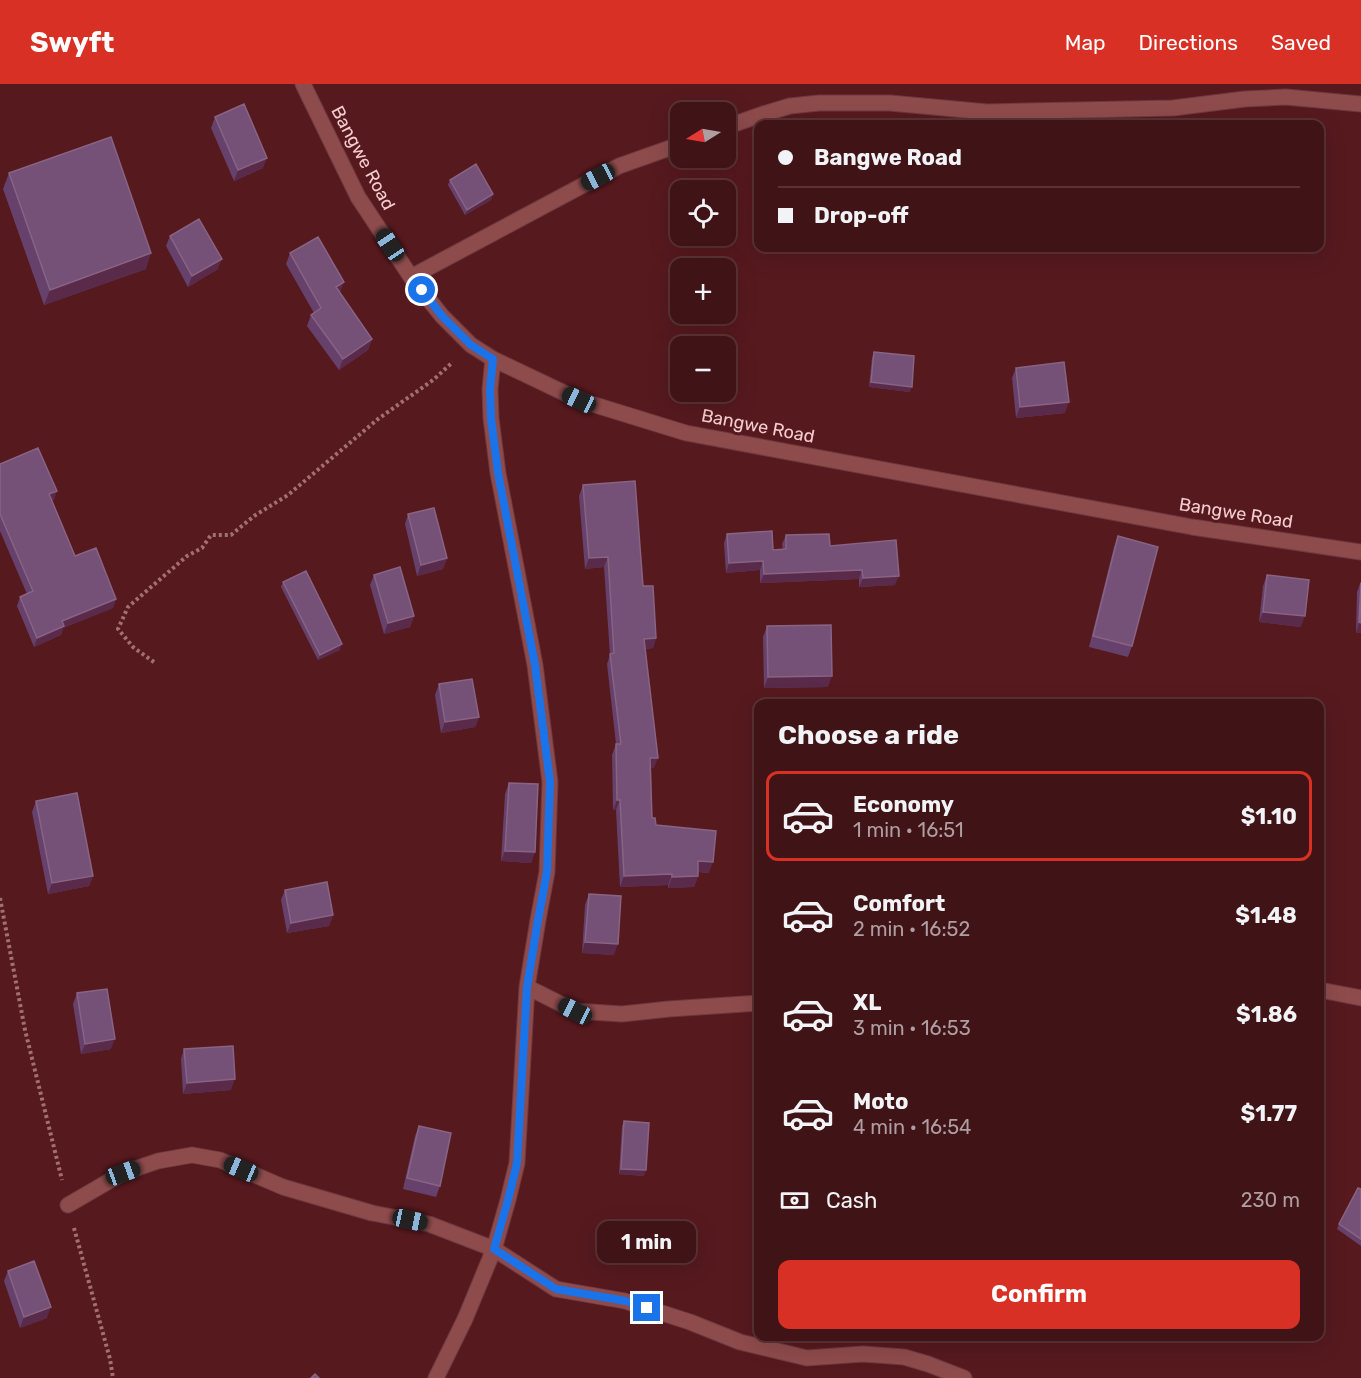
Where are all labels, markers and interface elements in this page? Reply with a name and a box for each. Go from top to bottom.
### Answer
text: Swyft [30,26,114,59]
text: Map [1065,30,1106,55]
text: Directions [1139,30,1238,55]
text: Saved [1271,30,1331,55]
street label: Bangwe Road [326,102,400,214]
north arrow [670,102,736,168]
map controls [670,102,736,402]
text: Bangwe Road [814,144,962,171]
car [578,161,618,193]
button: locate [670,180,736,246]
text: Drop-off [814,202,909,229]
car [372,225,408,265]
button: + [670,258,736,324]
route start [408,276,435,303]
button: − [670,336,736,402]
car [559,384,599,416]
street label: Bangwe Road [699,404,817,448]
street label: Bangwe Road [1178,493,1294,533]
text: Choose a ride [778,719,959,751]
icon: car [781,789,835,843]
text: Economy [853,791,954,818]
text: $1.10 [1241,803,1297,830]
text: 1 min · 16:51 [853,818,963,842]
icon: car [781,888,835,942]
text: Comfort [853,890,945,917]
text: $1.48 [1235,902,1297,929]
text: 2 min · 16:52 [853,917,970,941]
icon: car [781,987,835,1041]
text: XL [853,989,881,1016]
car [555,995,595,1027]
text: $1.86 [1236,1001,1297,1028]
text: 3 min · 16:53 [853,1016,971,1040]
icon: car [781,1086,835,1140]
text: Moto [853,1088,908,1115]
text: $1.77 [1241,1100,1297,1127]
text: 4 min · 16:54 [853,1115,972,1139]
car [221,1154,261,1184]
car [103,1158,143,1188]
icon: cash [778,1184,811,1217]
text: Cash [826,1187,877,1214]
text: 230 m [1241,1188,1300,1212]
car [391,1207,429,1233]
callout: 1 min [598,1221,696,1263]
text: 1 min [621,1230,672,1254]
button: Confirm [778,1260,1300,1329]
route end [633,1294,660,1321]

